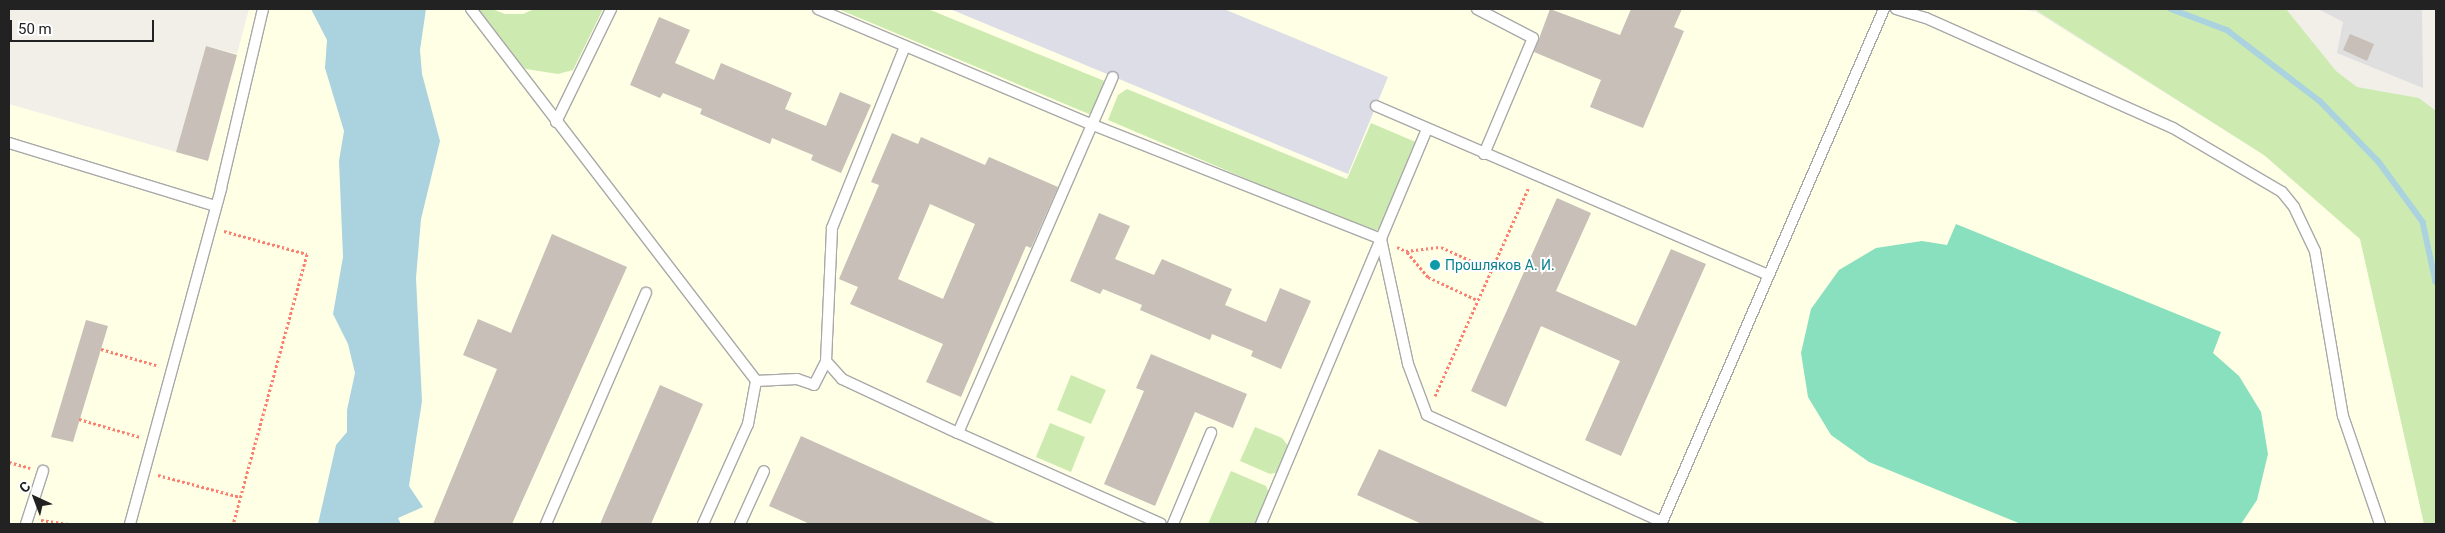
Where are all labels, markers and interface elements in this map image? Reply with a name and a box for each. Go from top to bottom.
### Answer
scale bar [12,10,156,42]
text: 50 m [18,20,52,38]
place label: Прошляков А. И. [1445,257,1555,273]
marker: Прошляков А. И. [1429,259,1441,271]
north arrow [10,473,60,523]
text: С [16,478,34,496]

